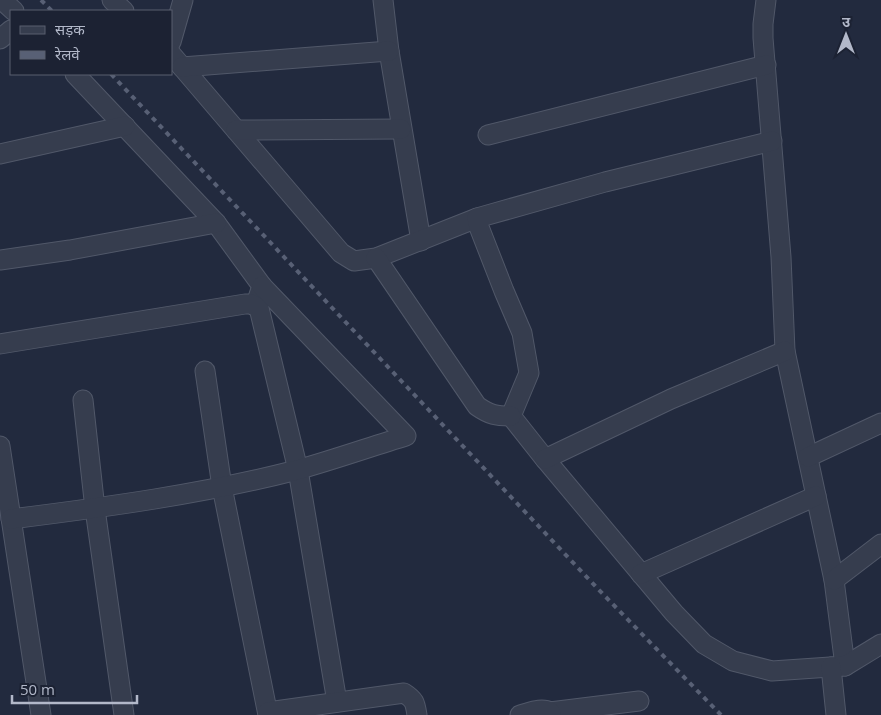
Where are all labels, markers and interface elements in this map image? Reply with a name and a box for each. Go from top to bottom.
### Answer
legend [10,10,172,75]
north arrow [821,10,871,60]
text: उ [842,12,851,31]
text: सड़क [55,19,85,39]
text: रेलवे [54,44,80,64]
scale bar [12,672,138,704]
text: 50 m [20,679,55,699]

